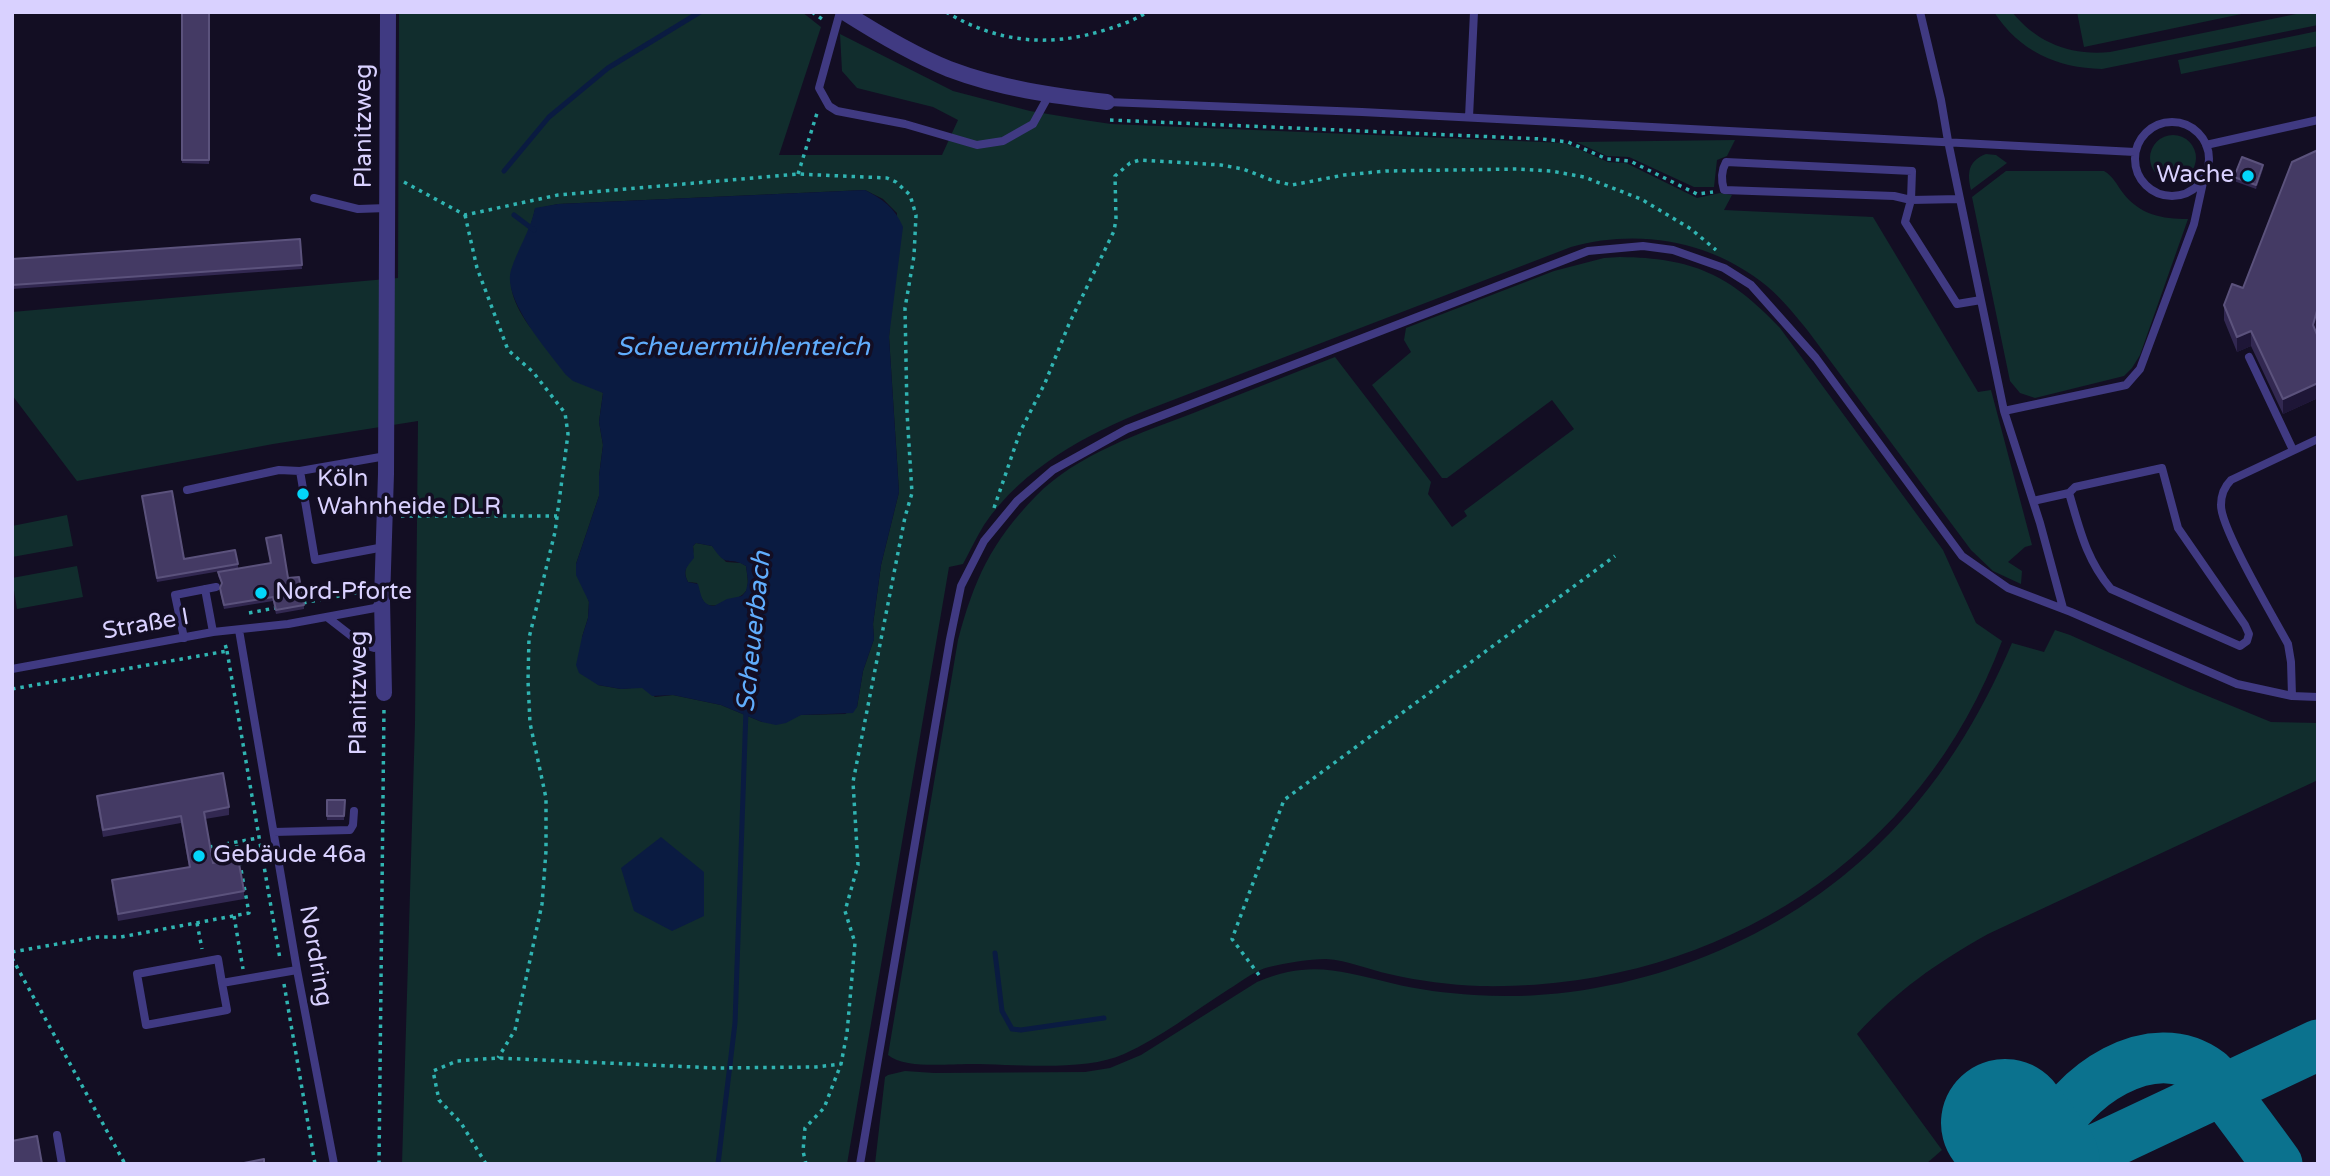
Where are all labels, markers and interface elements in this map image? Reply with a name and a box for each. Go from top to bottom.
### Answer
street label: Planitzweg [351,64,379,188]
place label: Wache [2156,162,2234,190]
marker: Wache [2240,168,2256,184]
water label: Scheuermühlenteich [616,332,870,364]
place label: Köln Wahnheide DLR [317,466,501,522]
marker: Köln Wahnheide DLR [295,486,311,502]
water label: Scheuerbach [731,550,779,714]
place label: Nord-Pforte [275,579,412,607]
marker: Nord-Pforte [253,585,269,601]
street label: Straße I [100,603,192,647]
street label: Planitzweg [346,631,374,755]
place label: Gebäude 46a [213,842,367,870]
marker: Gebäude 46a [191,848,207,864]
street label: Nordring [292,903,338,1009]

